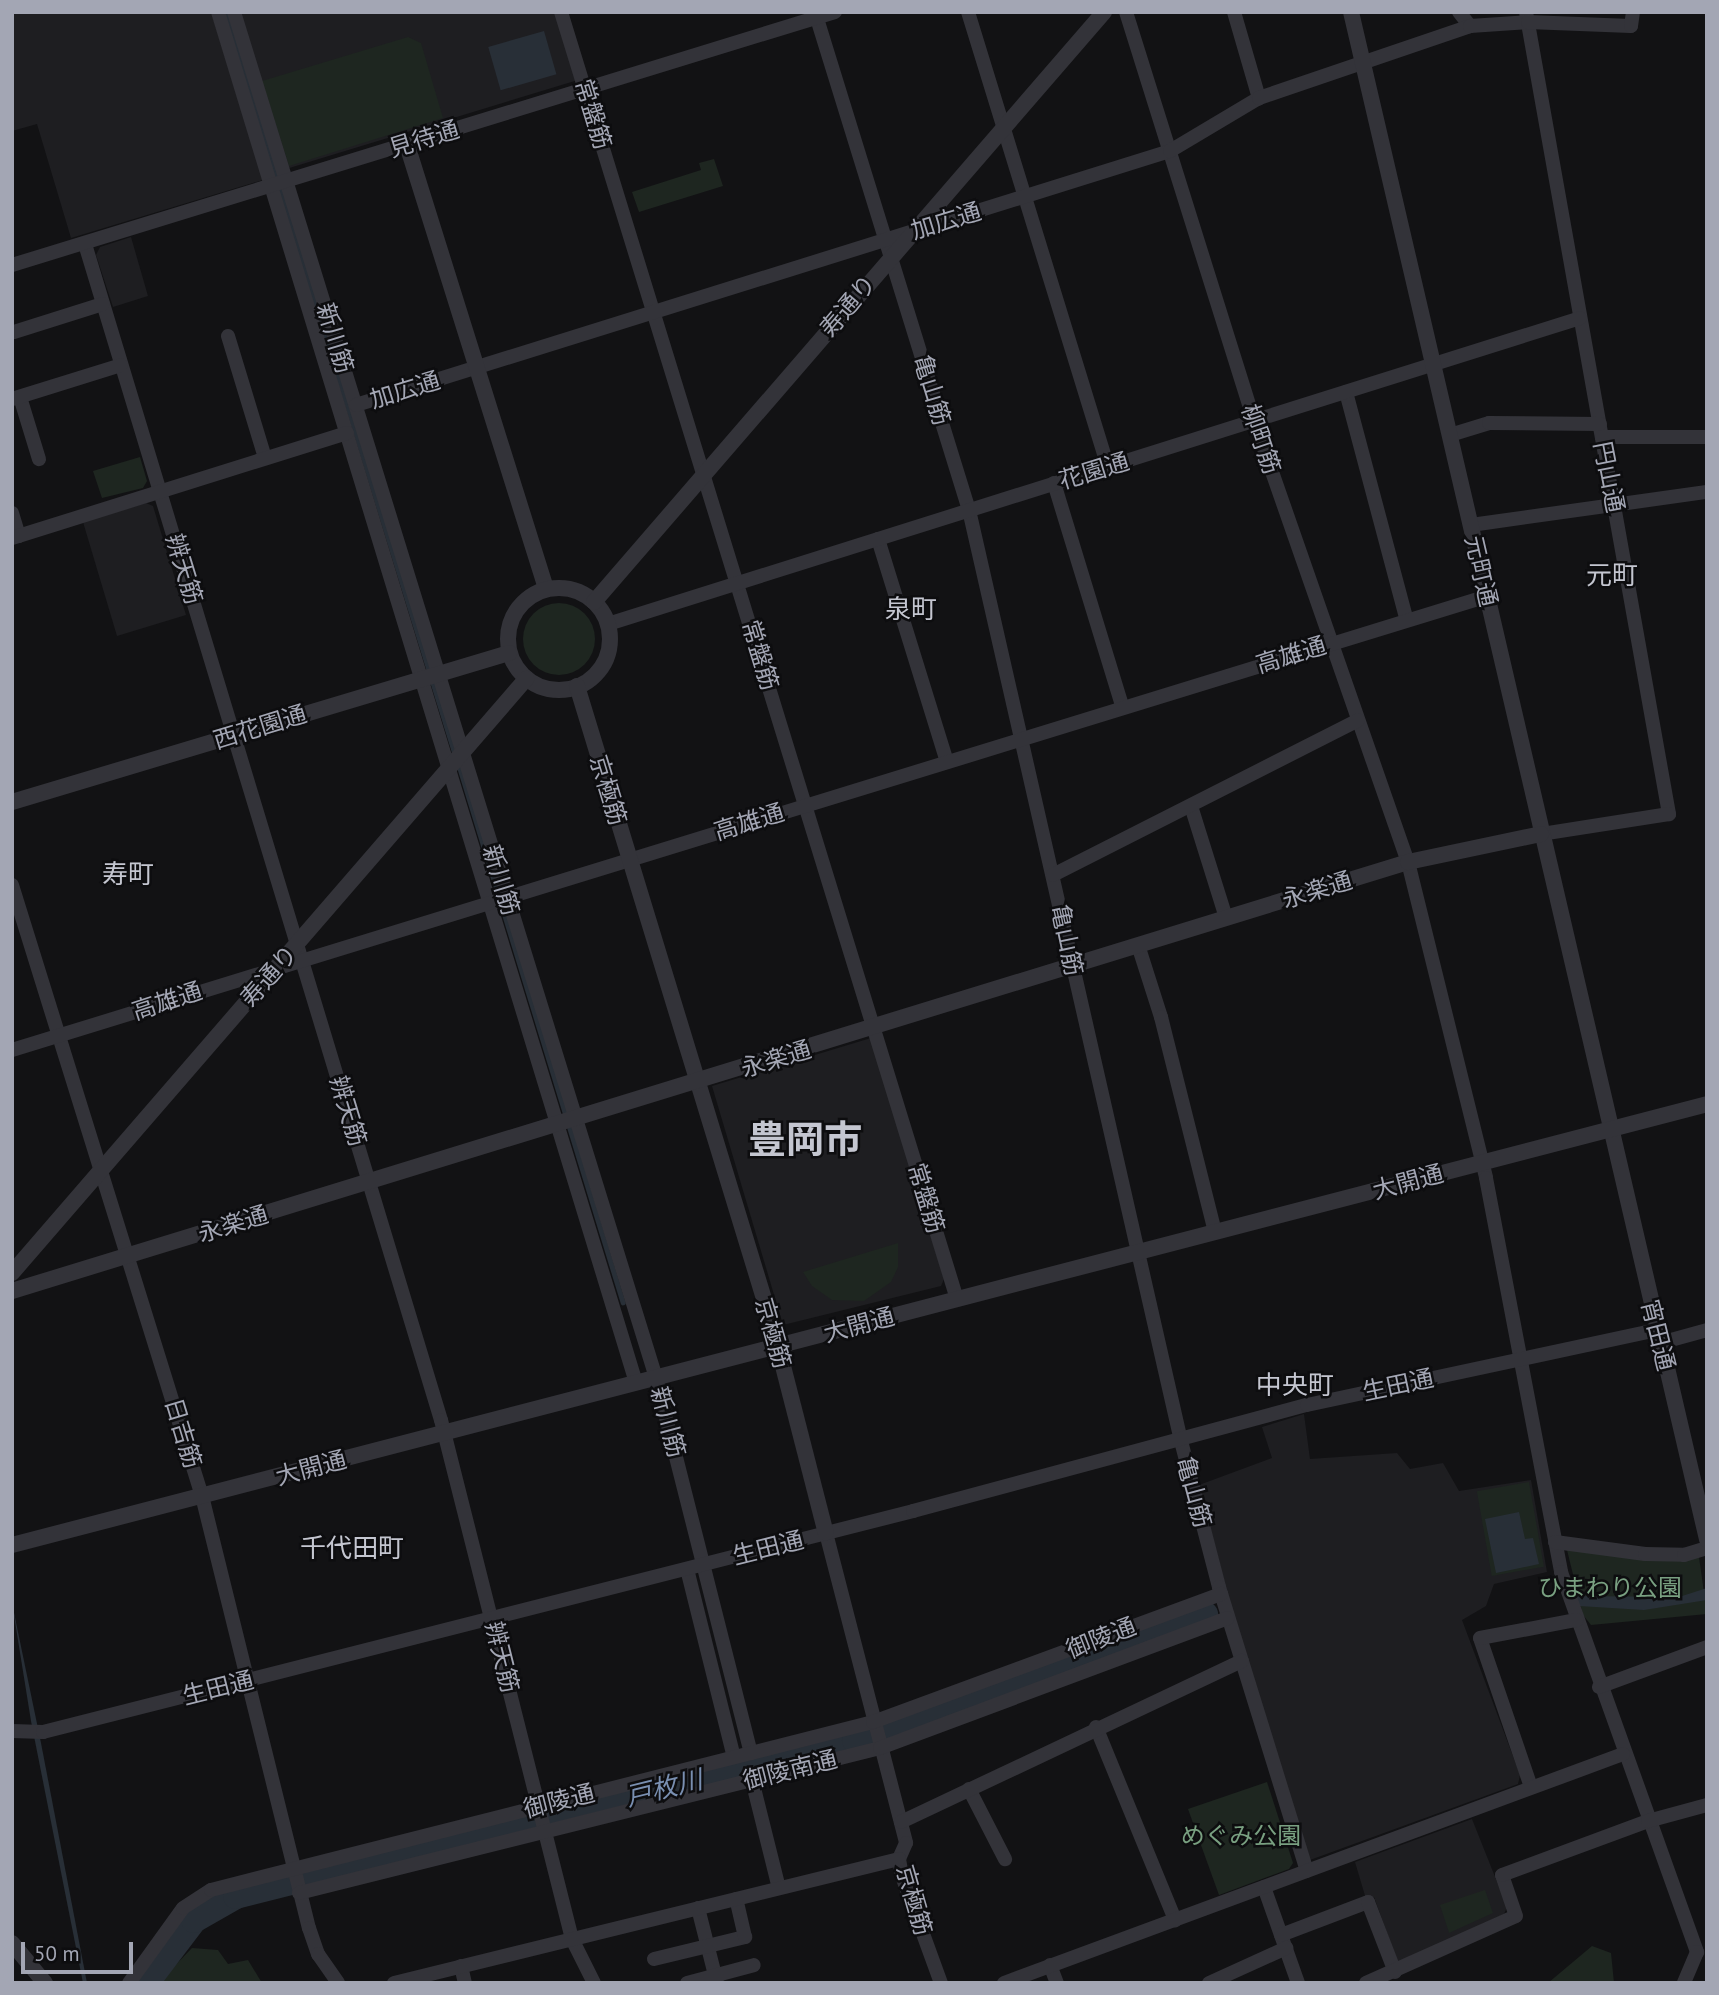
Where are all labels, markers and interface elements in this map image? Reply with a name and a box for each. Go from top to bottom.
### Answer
street label: 常盤筋 [569,75,617,153]
street label: 見待通 [385,115,463,163]
street label: 加広通 [907,197,985,245]
street label: 寿通り [814,269,882,343]
street label: 新川筋 [311,299,359,377]
street label: 亀山筋 [908,351,956,429]
street label: 加広通 [366,366,444,414]
street label: 柳町筋 [1236,400,1286,478]
street label: 円山通 [1588,439,1630,515]
street label: 花園通 [1055,447,1133,495]
street label: 辨天筋 [160,530,208,608]
street label: 元町通 [1459,533,1503,609]
district label: 元町 [1586,559,1638,591]
district label: 泉町 [885,593,937,625]
street label: 常盤筋 [736,616,784,694]
street label: 高雄通 [1252,631,1330,679]
street label: 西花園通 [210,699,310,755]
street label: 京極筋 [584,751,632,829]
street label: 高雄通 [710,798,788,846]
street label: 新川筋 [477,841,525,919]
district label: 寿町 [102,858,154,890]
street label: 永楽通 [1278,866,1356,914]
street label: 亀山筋 [1045,902,1089,978]
street label: 寿通り [235,939,303,1013]
street label: 高雄通 [128,976,206,1026]
street label: 永楽通 [737,1035,815,1083]
street label: 辨天筋 [324,1072,372,1150]
district label: 豊岡市 [748,1116,862,1162]
street label: 常盤筋 [902,1159,950,1237]
street label: 大開通 [1369,1159,1447,1205]
street label: 永楽通 [194,1200,272,1248]
street label: 京極筋 [749,1294,797,1372]
street label: 宵田通 [1635,1297,1681,1373]
street label: 大開通 [820,1302,898,1348]
street label: 生田通 [1360,1363,1436,1407]
district label: 中央町 [1256,1369,1334,1401]
street label: 新川筋 [645,1383,691,1461]
street label: 日吉筋 [159,1394,207,1472]
street label: 大開通 [272,1445,350,1491]
street label: 亀山筋 [1171,1453,1217,1531]
street label: 生田通 [730,1525,806,1571]
district label: 千代田町 [300,1532,404,1564]
park label: ひまわり公園 [1538,1574,1682,1602]
street label: 御陵通 [1062,1612,1140,1664]
street label: 辨天筋 [479,1619,525,1695]
street label: 生田通 [180,1665,256,1711]
street label: 御陵南通 [740,1744,840,1796]
water label: 戸枚川 [622,1763,706,1813]
street label: 御陵通 [521,1778,597,1824]
park label: めぐみ公園 [1181,1822,1301,1850]
street label: 京極筋 [890,1861,938,1939]
scale bar [24,1928,136,1972]
text: 50 m [34,1940,80,1967]

